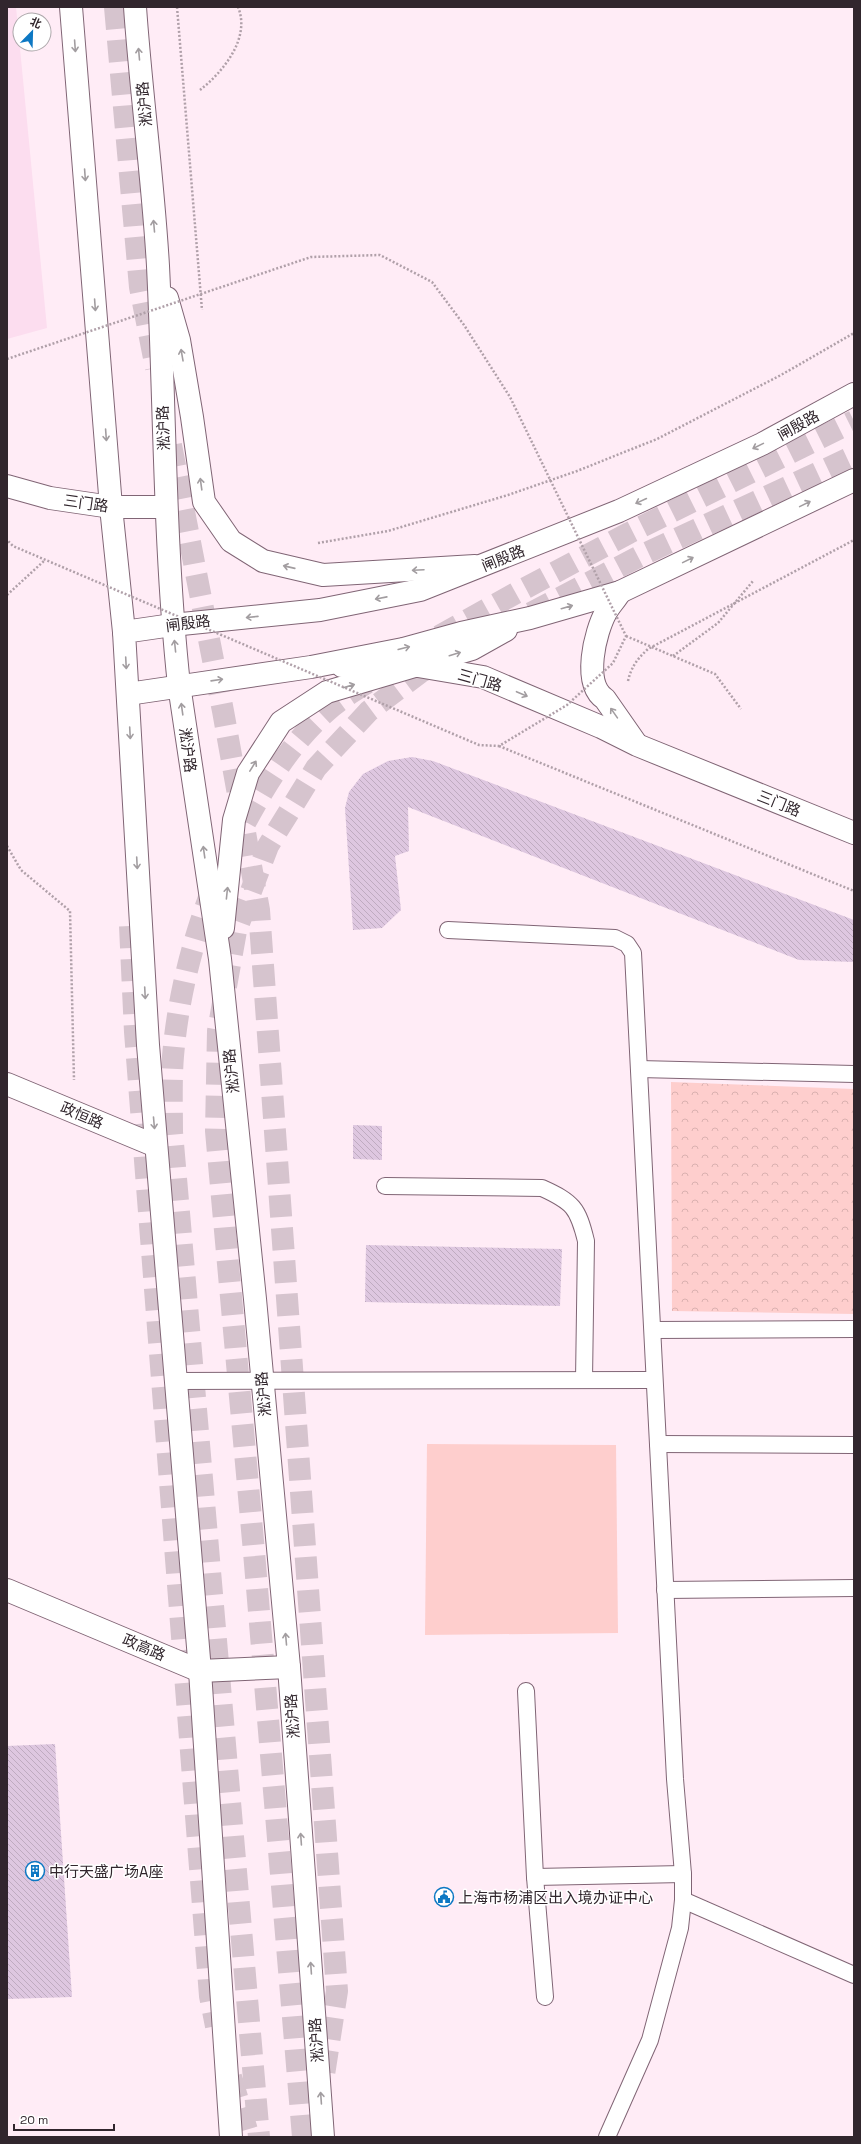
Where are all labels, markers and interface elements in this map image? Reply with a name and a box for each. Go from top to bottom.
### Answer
north arrow [12,12,52,52]
text: 北 [28,14,44,31]
one-way arrow [72,39,79,52]
one-way arrow [136,48,143,61]
street label: 淞沪路 [133,81,155,127]
one-way arrow [82,168,89,181]
one-way arrow [151,220,158,233]
one-way arrow [92,298,99,311]
one-way arrow [177,349,185,362]
street label: 淞沪路 [153,405,173,451]
street label: 闸殷路 [774,406,822,444]
one-way arrow [102,428,109,441]
one-way arrow [753,443,765,450]
one-way arrow [197,478,205,491]
street label: 三门路 [62,490,110,516]
one-way arrow [635,498,647,505]
one-way arrow [799,500,811,507]
street label: 闸殷路 [479,541,527,575]
one-way arrow [681,556,693,563]
one-way arrow [283,563,296,571]
one-way arrow [412,566,425,573]
one-way arrow [375,594,388,602]
one-way arrow [560,603,573,610]
street label: 闸殷路 [165,611,211,635]
one-way arrow [246,613,259,620]
one-way arrow [171,640,178,653]
one-way arrow [398,644,411,652]
one-way arrow [448,650,461,657]
one-way arrow [122,656,130,669]
street label: 三门路 [456,665,504,695]
one-way arrow [210,676,223,684]
one-way arrow [342,682,355,689]
one-way arrow [516,691,528,698]
one-way arrow [178,703,186,716]
one-way arrow [610,708,618,719]
one-way arrow [126,726,134,739]
street label: 淞沪路 [175,726,201,774]
one-way arrow [249,761,257,772]
street label: 三门路 [755,786,803,820]
one-way arrow [199,845,207,858]
one-way arrow [134,856,141,869]
one-way arrow [223,887,230,900]
one-way arrow [141,986,149,999]
street label: 淞沪路 [219,1048,243,1094]
street label: 政恒路 [58,1097,106,1133]
one-way arrow [151,1116,158,1129]
street label: 淞沪路 [252,1371,274,1417]
street label: 政高路 [120,1629,168,1665]
one-way arrow [282,1633,290,1646]
street label: 淞沪路 [281,1693,303,1739]
one-way arrow [298,1833,305,1846]
building icon: 中行天盛广场A座 [24,1860,46,1882]
place label: 中行天盛广场A座 [49,1862,163,1881]
public building icon: 上海市杨浦区出入境办证中心 [433,1886,455,1908]
place label: 上海市杨浦区出入境办证中心 [458,1888,653,1907]
one-way arrow [307,1962,314,1975]
street label: 淞沪路 [305,2017,327,2063]
one-way arrow [317,2092,324,2105]
scale bar [14,2106,114,2132]
text: 20 m [20,2112,48,2128]

